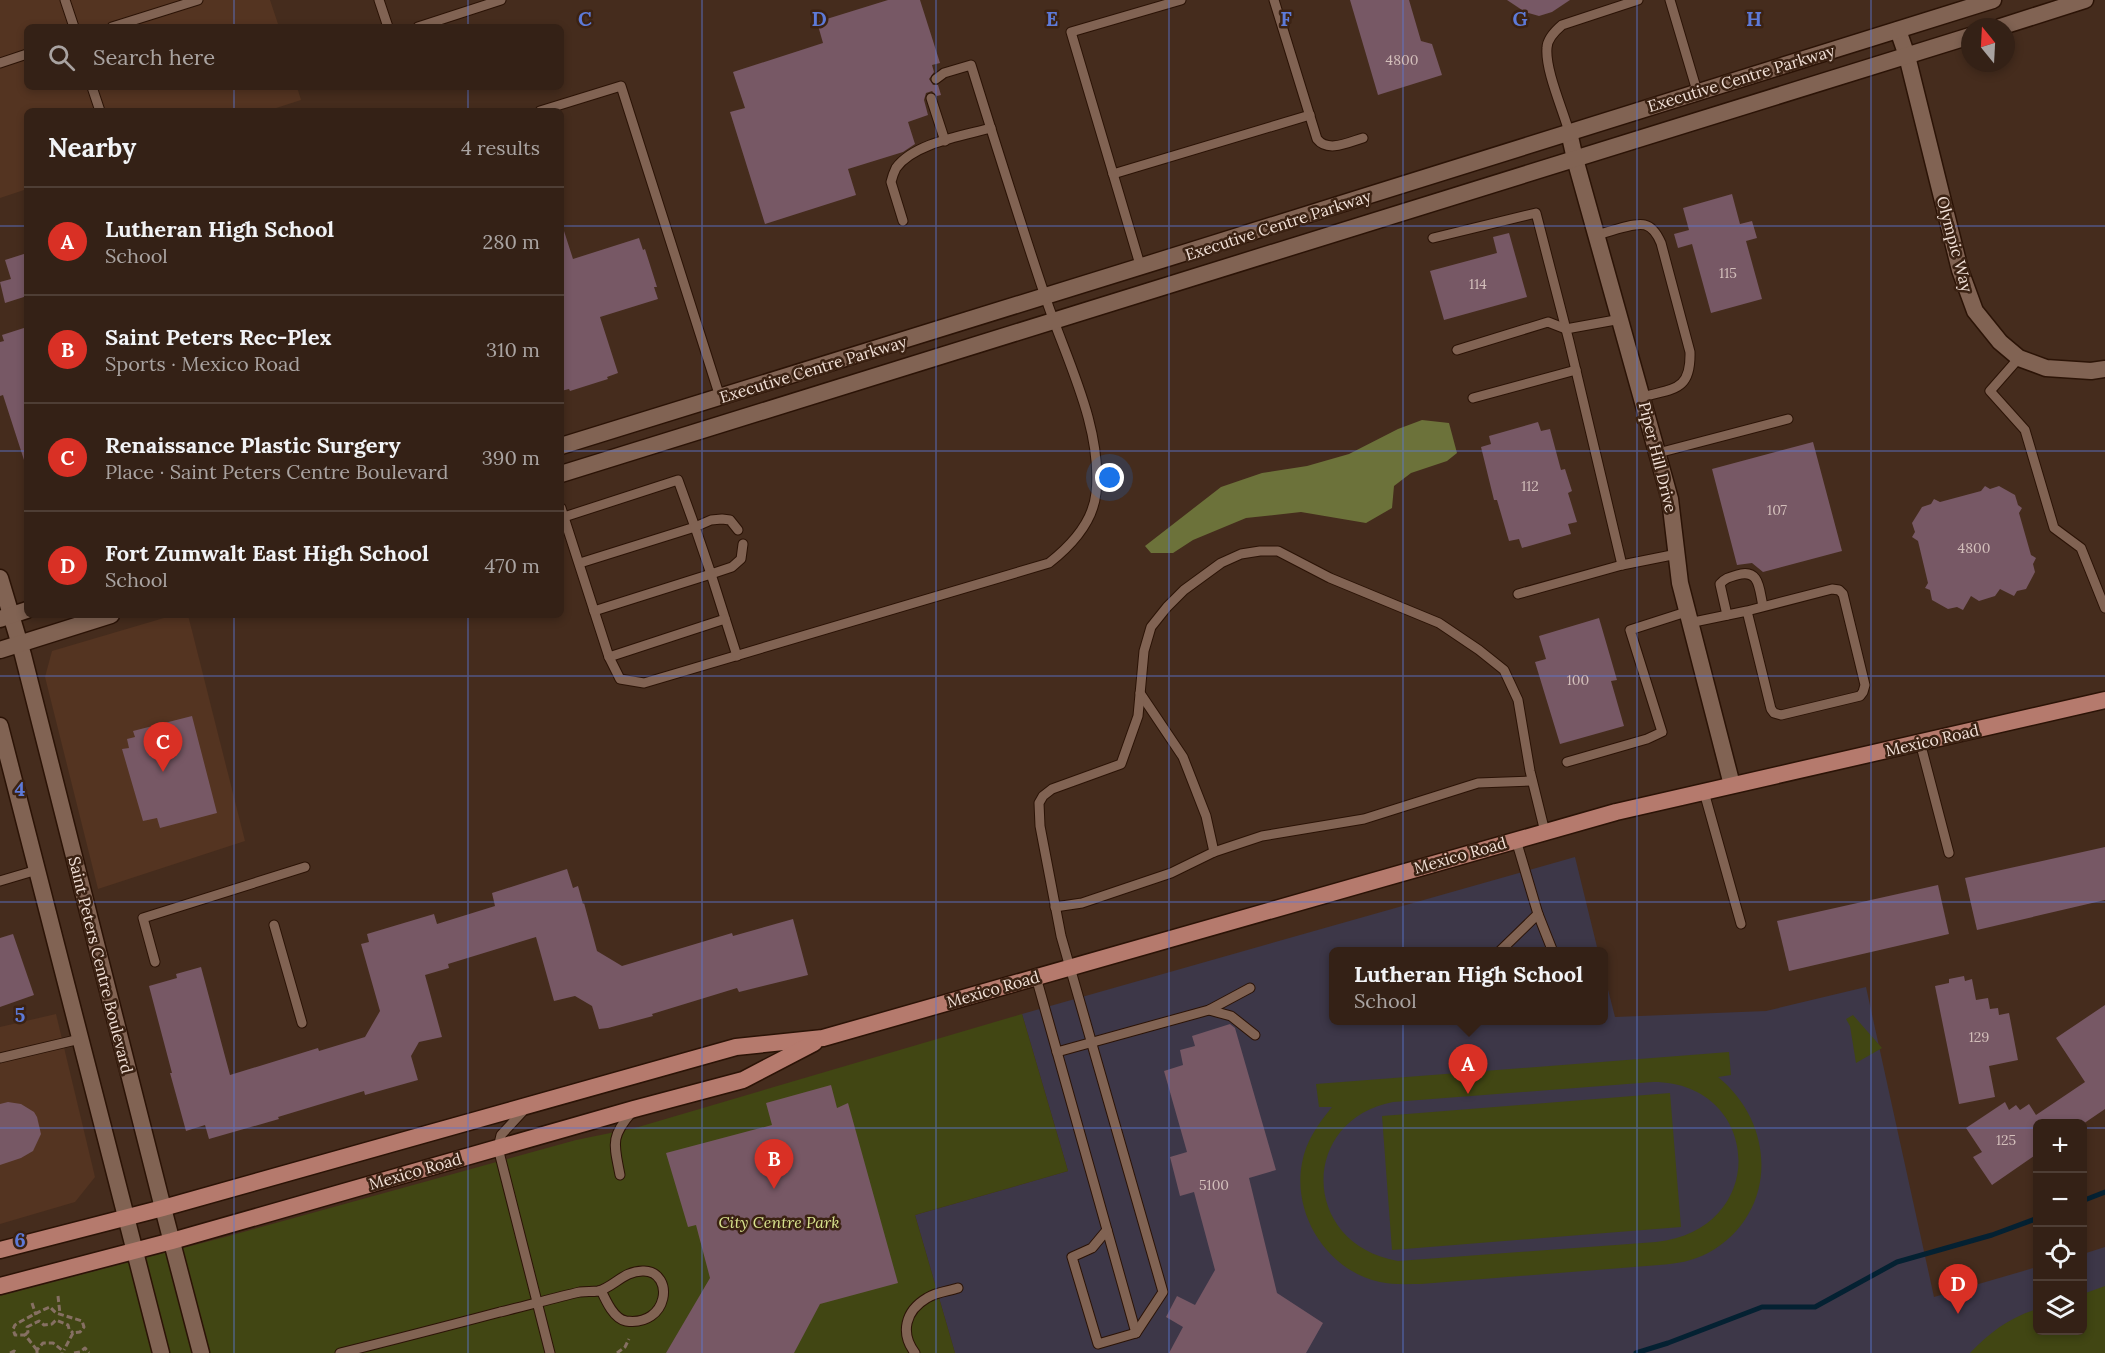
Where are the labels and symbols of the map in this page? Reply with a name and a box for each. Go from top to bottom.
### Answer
text: C [578,6,592,31]
text: D [811,6,827,31]
text: E [1046,6,1058,31]
text: F [1280,6,1292,31]
text: G [1512,6,1528,31]
text: H [1746,6,1762,31]
north arrow [1961,18,2015,72]
street label: Executive Centre Parkway [1645,40,1837,116]
house number: 4800 [1386,51,1418,69]
street label: Executive Centre Parkway [1182,185,1374,265]
street label: Olympic Way [1933,194,1978,295]
house number: 115 [1719,264,1737,282]
house number: 114 [1469,275,1487,293]
street label: Executive Centre Parkway [717,331,909,407]
street label: Piper Hill Drive [1635,400,1681,515]
your location [1095,463,1124,492]
house number: 112 [1521,477,1539,495]
house number: 107 [1767,501,1788,519]
house number: 4800 [1958,539,1990,557]
house number: 100 [1567,671,1589,689]
street label: Mexico Road [1883,719,1981,760]
pin: C [144,722,182,772]
text: 4 [15,776,26,801]
street label: Mexico Road [1411,832,1509,878]
street label: Saint Peters Centre Boulevard [64,854,138,1076]
street label: Mexico Road [944,966,1042,1012]
text: 5 [15,1002,26,1027]
house number: 129 [1969,1028,1989,1046]
pin: A [1448,1044,1488,1094]
house number: 125 [1996,1131,2016,1149]
pin: B [754,1140,794,1189]
street label: Mexico Road [366,1148,464,1194]
house number: 5100 [1199,1176,1229,1194]
park label: City Centre Park [718,1212,840,1232]
text: 6 [14,1227,26,1252]
pin: D [1938,1264,1978,1314]

